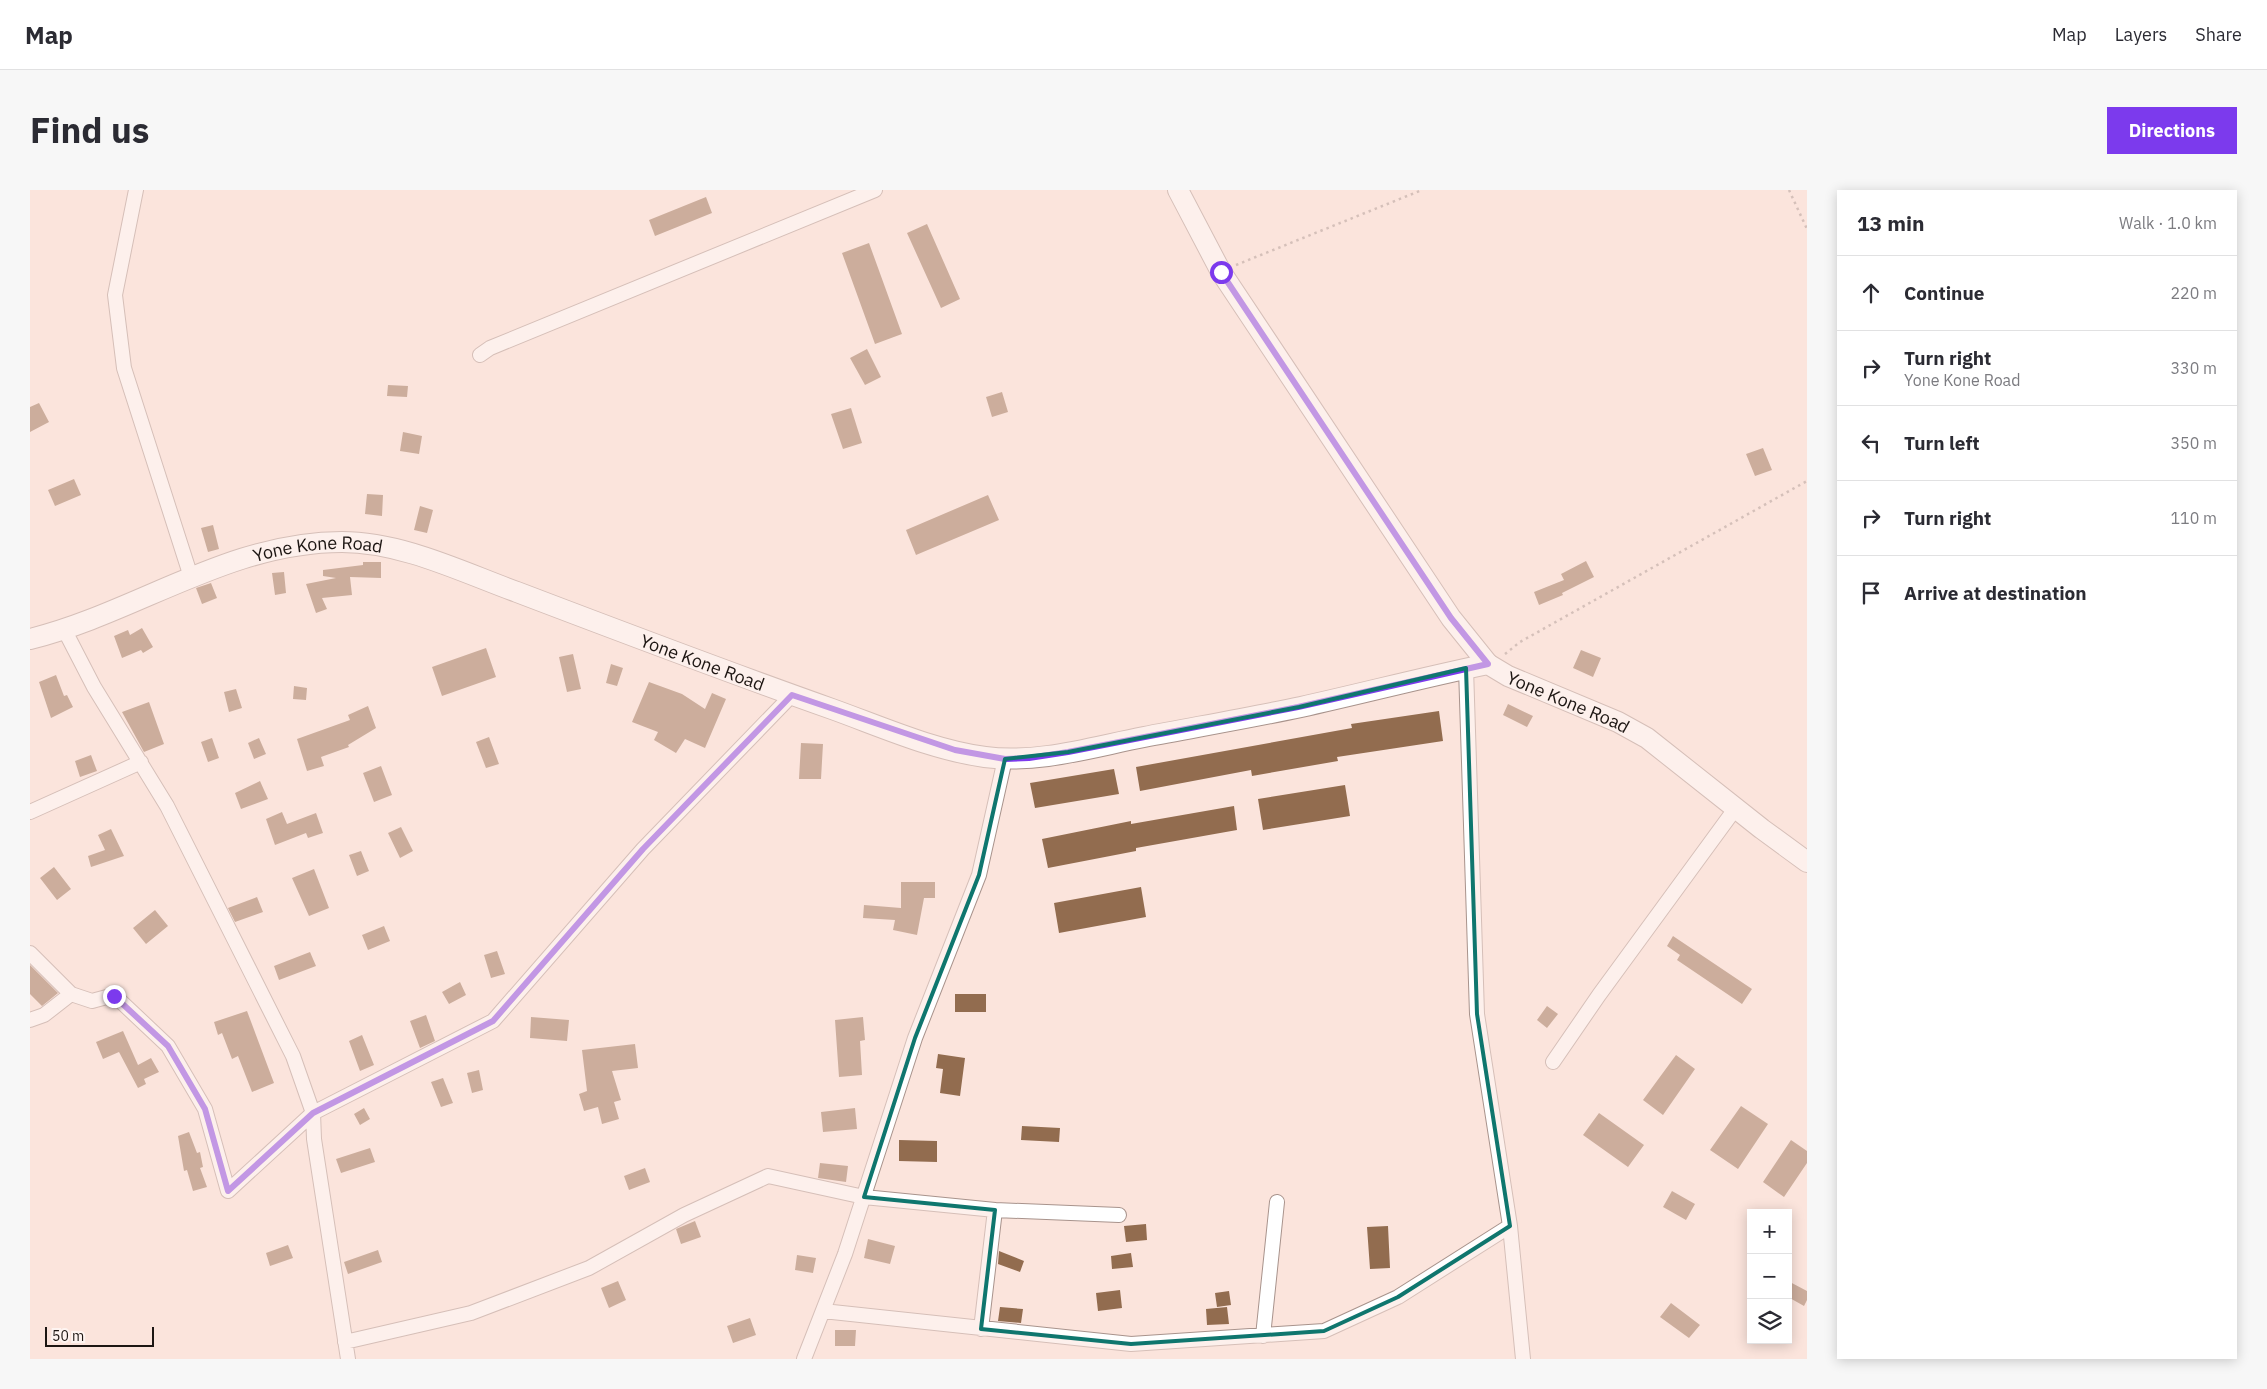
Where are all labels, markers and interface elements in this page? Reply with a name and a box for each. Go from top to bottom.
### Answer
text: Map [25,19,73,51]
text: Map [2052,23,2087,46]
text: Layers [2115,23,2167,46]
text: Share [2195,23,2242,46]
text: Find us [30,107,149,153]
button: Directions [2107,107,2237,154]
text: 13 min [1857,209,1924,237]
text: Walk · 1.0 km [2119,213,2217,233]
route start [1210,261,1233,284]
icon: ahead [1857,279,1885,307]
text: Continue [1904,281,1984,305]
text: 220 m [2170,283,2217,303]
text: Turn right [1904,346,1991,370]
icon: right [1857,354,1885,382]
text: 330 m [2170,358,2217,378]
text: Yone Kone Road [1904,370,2020,390]
icon: left [1857,429,1885,457]
text: Turn left [1904,431,1980,455]
text: 350 m [2170,433,2217,453]
icon: right [1857,504,1885,532]
text: Turn right [1904,506,1991,530]
text: 110 m [2170,508,2217,528]
street label: Yone Kone Road [250,530,385,567]
icon: arrive [1857,579,1885,607]
text: Arrive at destination [1904,581,2087,605]
street label: Yone Kone Road [637,628,768,695]
street label: Yone Kone Road [1503,665,1634,738]
route end [103,985,126,1008]
map controls [1747,1209,1792,1344]
button: + [1747,1209,1792,1254]
button: − [1747,1254,1792,1299]
button: layers [1747,1299,1792,1344]
scale bar [45,1324,154,1347]
text: 50 m [52,1327,84,1345]

